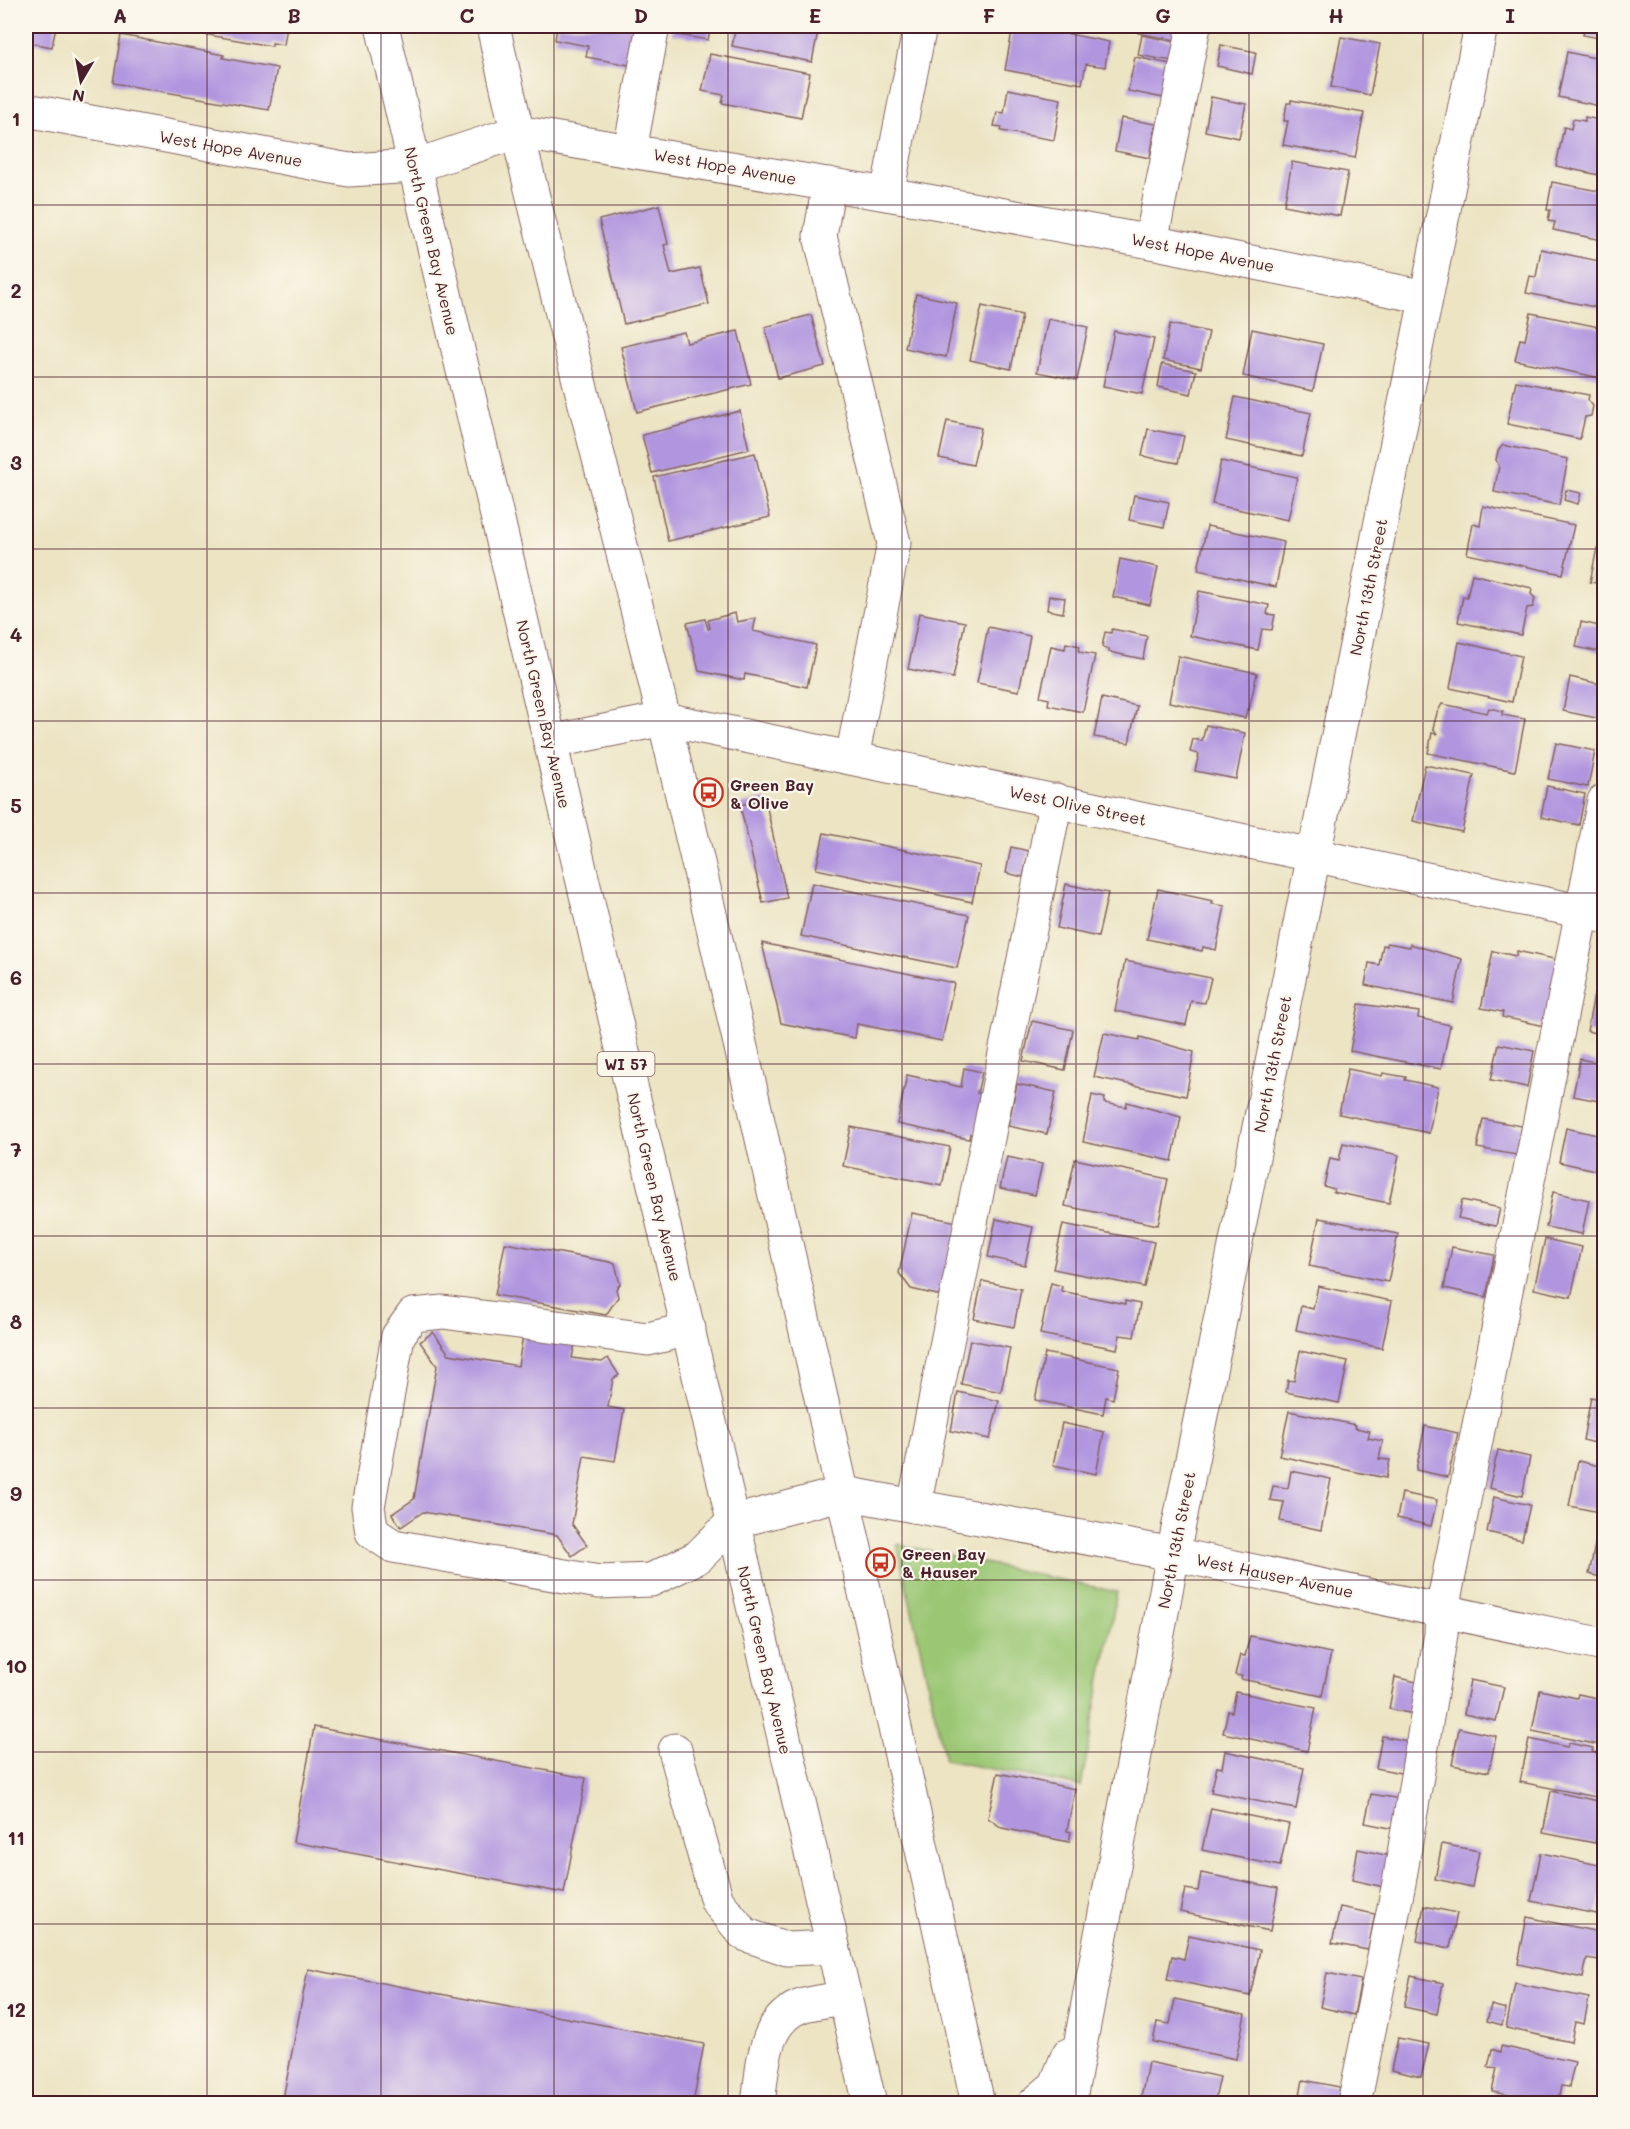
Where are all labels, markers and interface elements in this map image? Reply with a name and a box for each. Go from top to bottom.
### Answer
text: A [113,2,127,28]
text: B [287,2,301,28]
text: C [460,2,475,28]
text: D [634,2,648,28]
text: E [809,2,821,28]
text: F [983,2,996,28]
text: G [1155,2,1171,28]
text: H [1328,2,1344,28]
text: I [1505,2,1515,28]
north arrow [51,51,111,111]
text: N [70,85,86,108]
text: 1 [12,105,20,131]
street label: West Hope Avenue [158,125,304,171]
street label: West Hope Avenue [652,143,798,189]
street label: North Green Bay Avenue [400,145,464,337]
street label: West Hope Avenue [1130,228,1276,276]
text: 2 [10,277,22,303]
text: 3 [10,449,22,475]
street label: North 13th Street [1344,517,1392,657]
street label: North Green Bay Avenue [512,618,576,810]
text: 4 [10,621,23,647]
place label: Green Bay & Olive [730,774,814,813]
bus stop icon: Green Bay & Olive [693,777,725,809]
street label: West Olive Street [1007,780,1149,830]
text: 5 [10,792,22,818]
text: 6 [10,964,22,990]
street label: North 13th Street [1248,994,1296,1134]
road number: WI 57 [598,1052,654,1076]
street label: North Green Bay Avenue [623,1091,687,1283]
text: 7 [10,1136,22,1162]
text: 8 [10,1308,22,1334]
street label: North 13th Street [1152,1470,1200,1610]
text: 9 [10,1480,22,1506]
place label: Green Bay & Hauser [902,1543,986,1582]
bus stop icon: Green Bay & Hauser [865,1546,897,1578]
street label: West Hauser Avenue [1194,1548,1356,1602]
street label: North Green Bay Avenue [733,1564,797,1756]
text: 10 [5,1652,27,1678]
text: 11 [7,1824,25,1850]
text: 12 [6,1996,26,2022]

